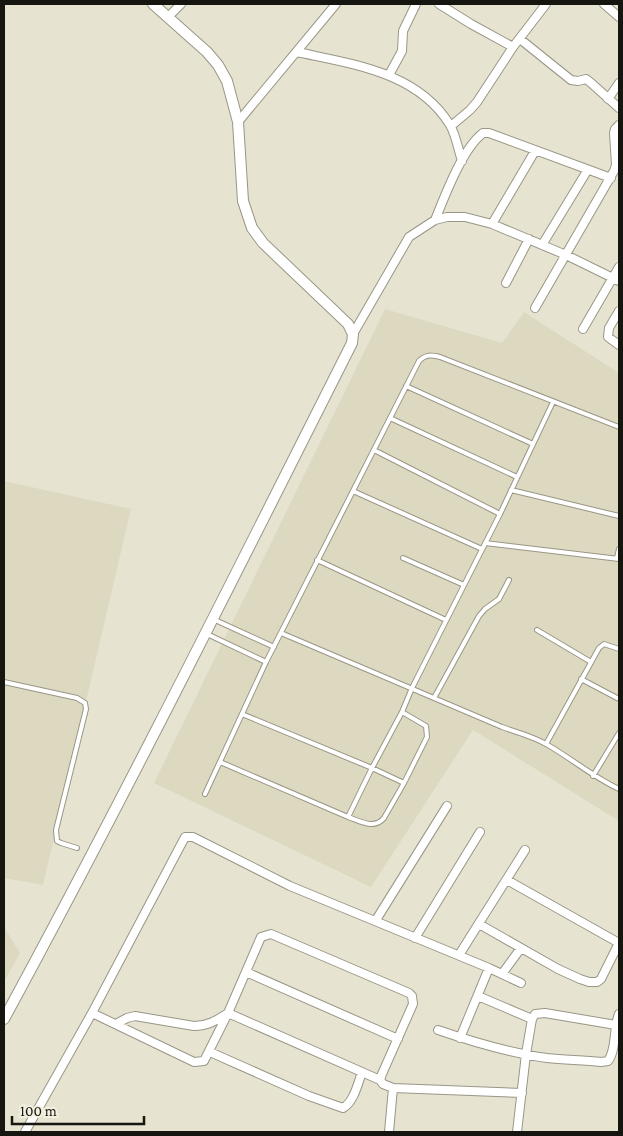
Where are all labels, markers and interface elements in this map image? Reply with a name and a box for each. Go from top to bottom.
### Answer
scale bar [12,1094,145,1126]
text: 100 m [20,1103,57,1119]

